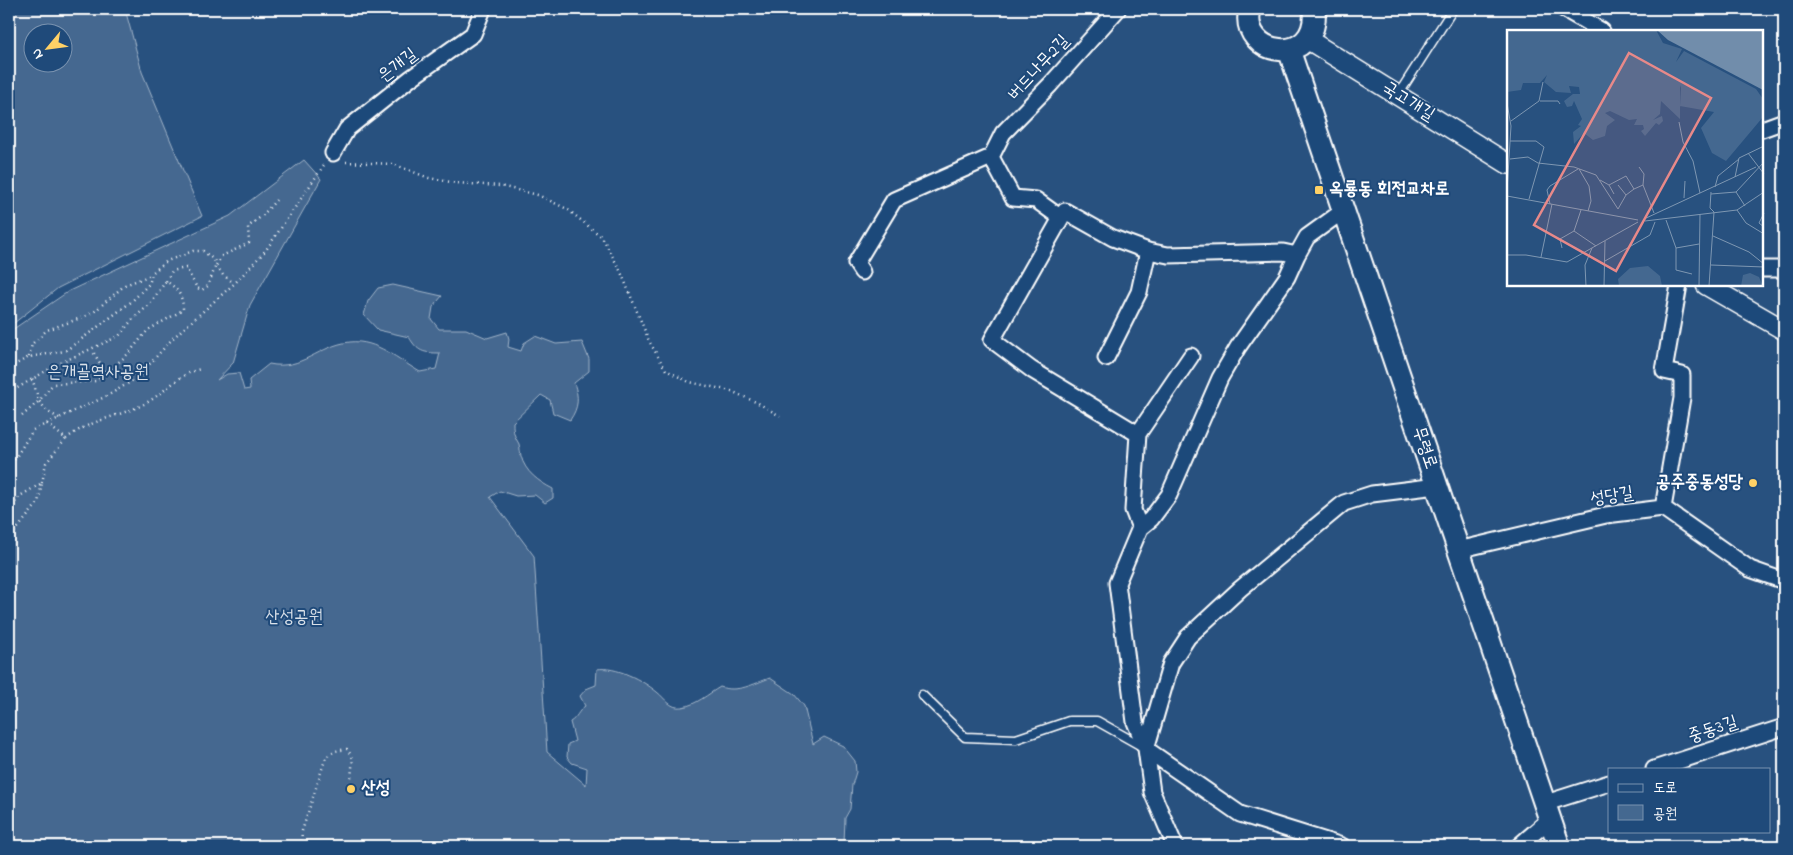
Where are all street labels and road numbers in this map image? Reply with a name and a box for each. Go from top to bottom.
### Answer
street label: 버드나무2길 [1002,29,1077,107]
street label: 은개길 [373,42,424,89]
street label: 국고개길 [1377,76,1440,129]
street label: 무령로 [1405,423,1443,473]
street label: 성당길 [1589,481,1636,513]
street label: 중동3길 [1685,710,1742,750]

